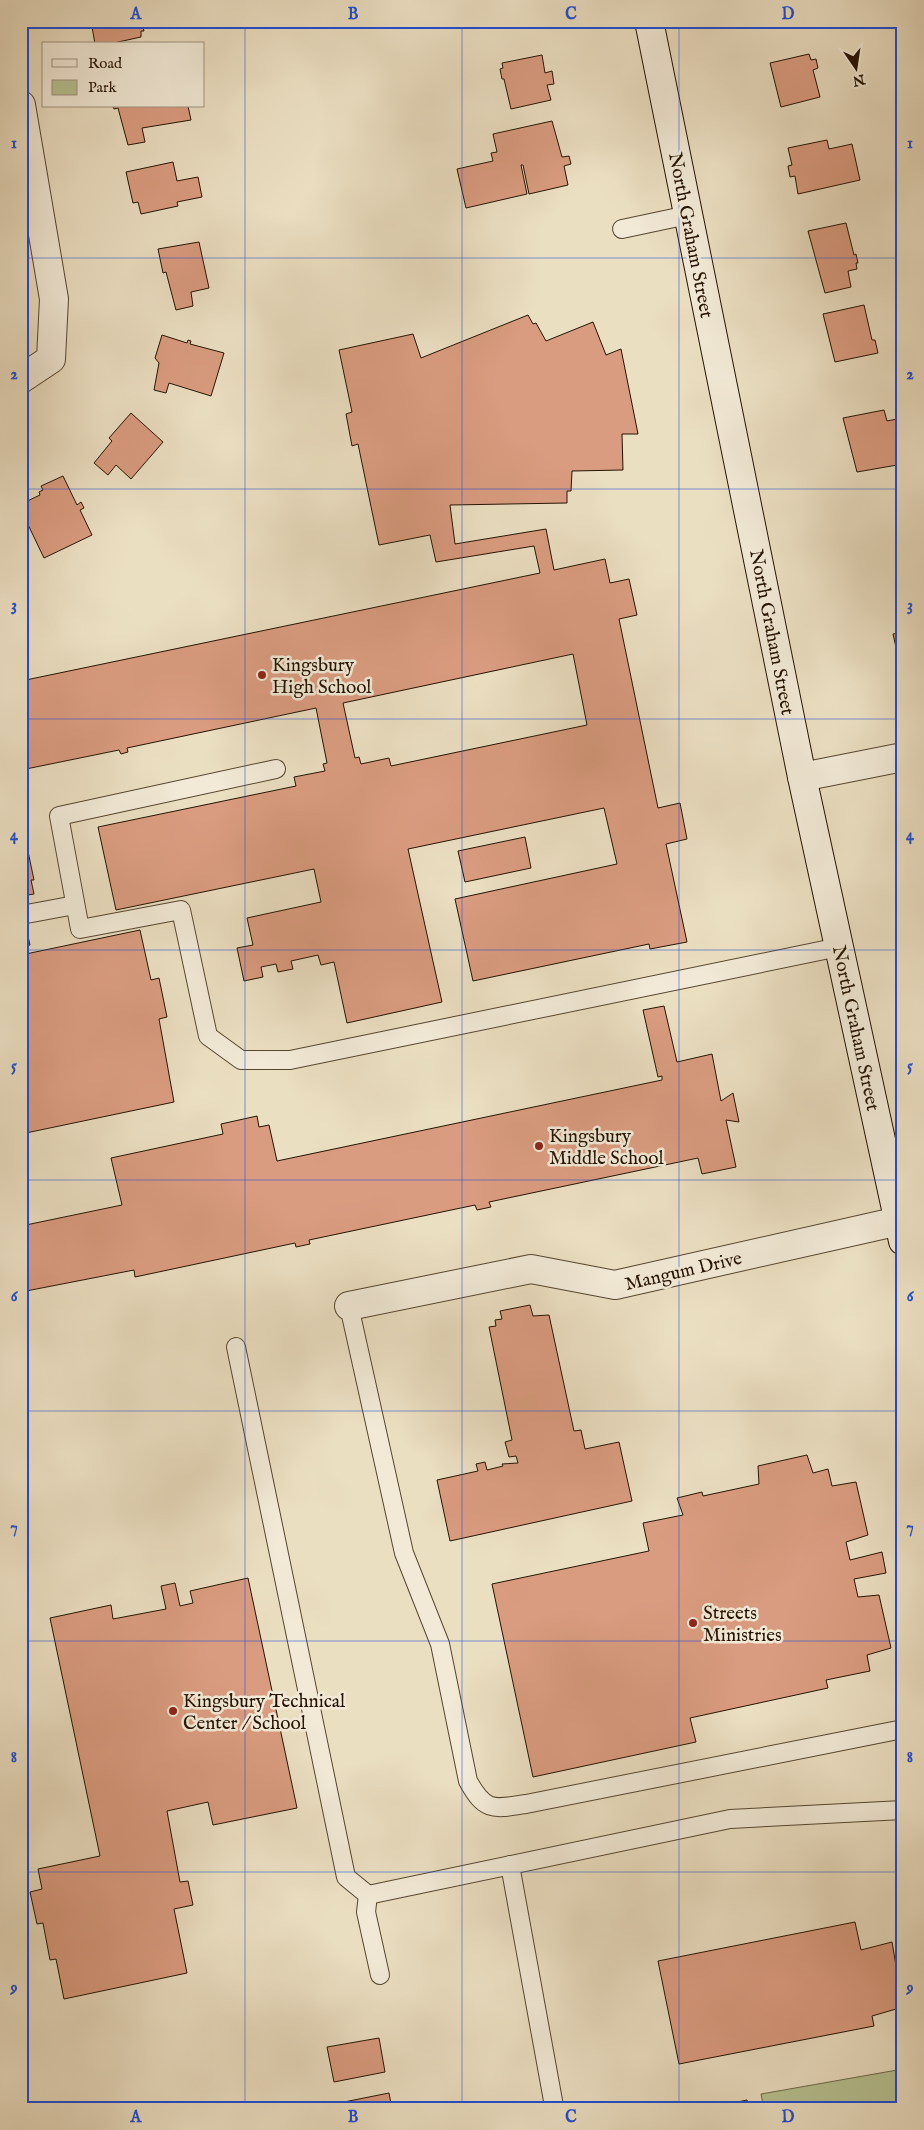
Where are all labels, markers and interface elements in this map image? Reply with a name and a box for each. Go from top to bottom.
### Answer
text: A [130,5,143,25]
text: B [348,5,359,25]
text: C [565,5,577,25]
text: D [782,5,795,25]
legend [42,42,205,108]
north arrow [832,42,882,92]
text: Road [88,54,123,73]
text: N [851,69,868,90]
text: Park [88,78,118,97]
text: 1 [11,134,17,154]
text: 1 [907,134,913,154]
street label: North Graham Street [662,150,718,321]
text: 2 [10,365,18,385]
text: 2 [906,365,914,385]
street label: North Graham Street [743,547,799,718]
text: 3 [11,596,17,616]
text: 3 [907,596,913,616]
place label: Kingsbury High School [272,654,372,700]
marker: Kingsbury High School [256,669,268,681]
text: 4 [10,826,19,846]
text: 4 [906,826,915,846]
street label: North Graham Street [826,944,884,1114]
text: 5 [11,1057,17,1077]
text: 5 [907,1057,913,1077]
place label: Kingsbury Middle School [549,1125,664,1171]
marker: Kingsbury Middle School [533,1140,545,1152]
street label: Mangum Drive [623,1247,745,1297]
text: 6 [11,1287,19,1307]
text: 6 [907,1287,915,1307]
text: 7 [10,1518,18,1538]
text: 7 [906,1518,914,1538]
place label: Streets Ministries [703,1602,782,1648]
marker: Streets Ministries [687,1617,699,1629]
place label: Kingsbury Technical Center / School [183,1690,346,1736]
marker: Kingsbury Technical Center / School [167,1705,179,1717]
text: 8 [11,1748,17,1768]
text: 8 [907,1748,913,1768]
text: 9 [10,1979,18,1999]
text: 9 [906,1979,914,1999]
text: A [130,2108,143,2128]
text: B [348,2108,359,2128]
text: C [565,2108,577,2128]
text: D [782,2108,795,2128]

